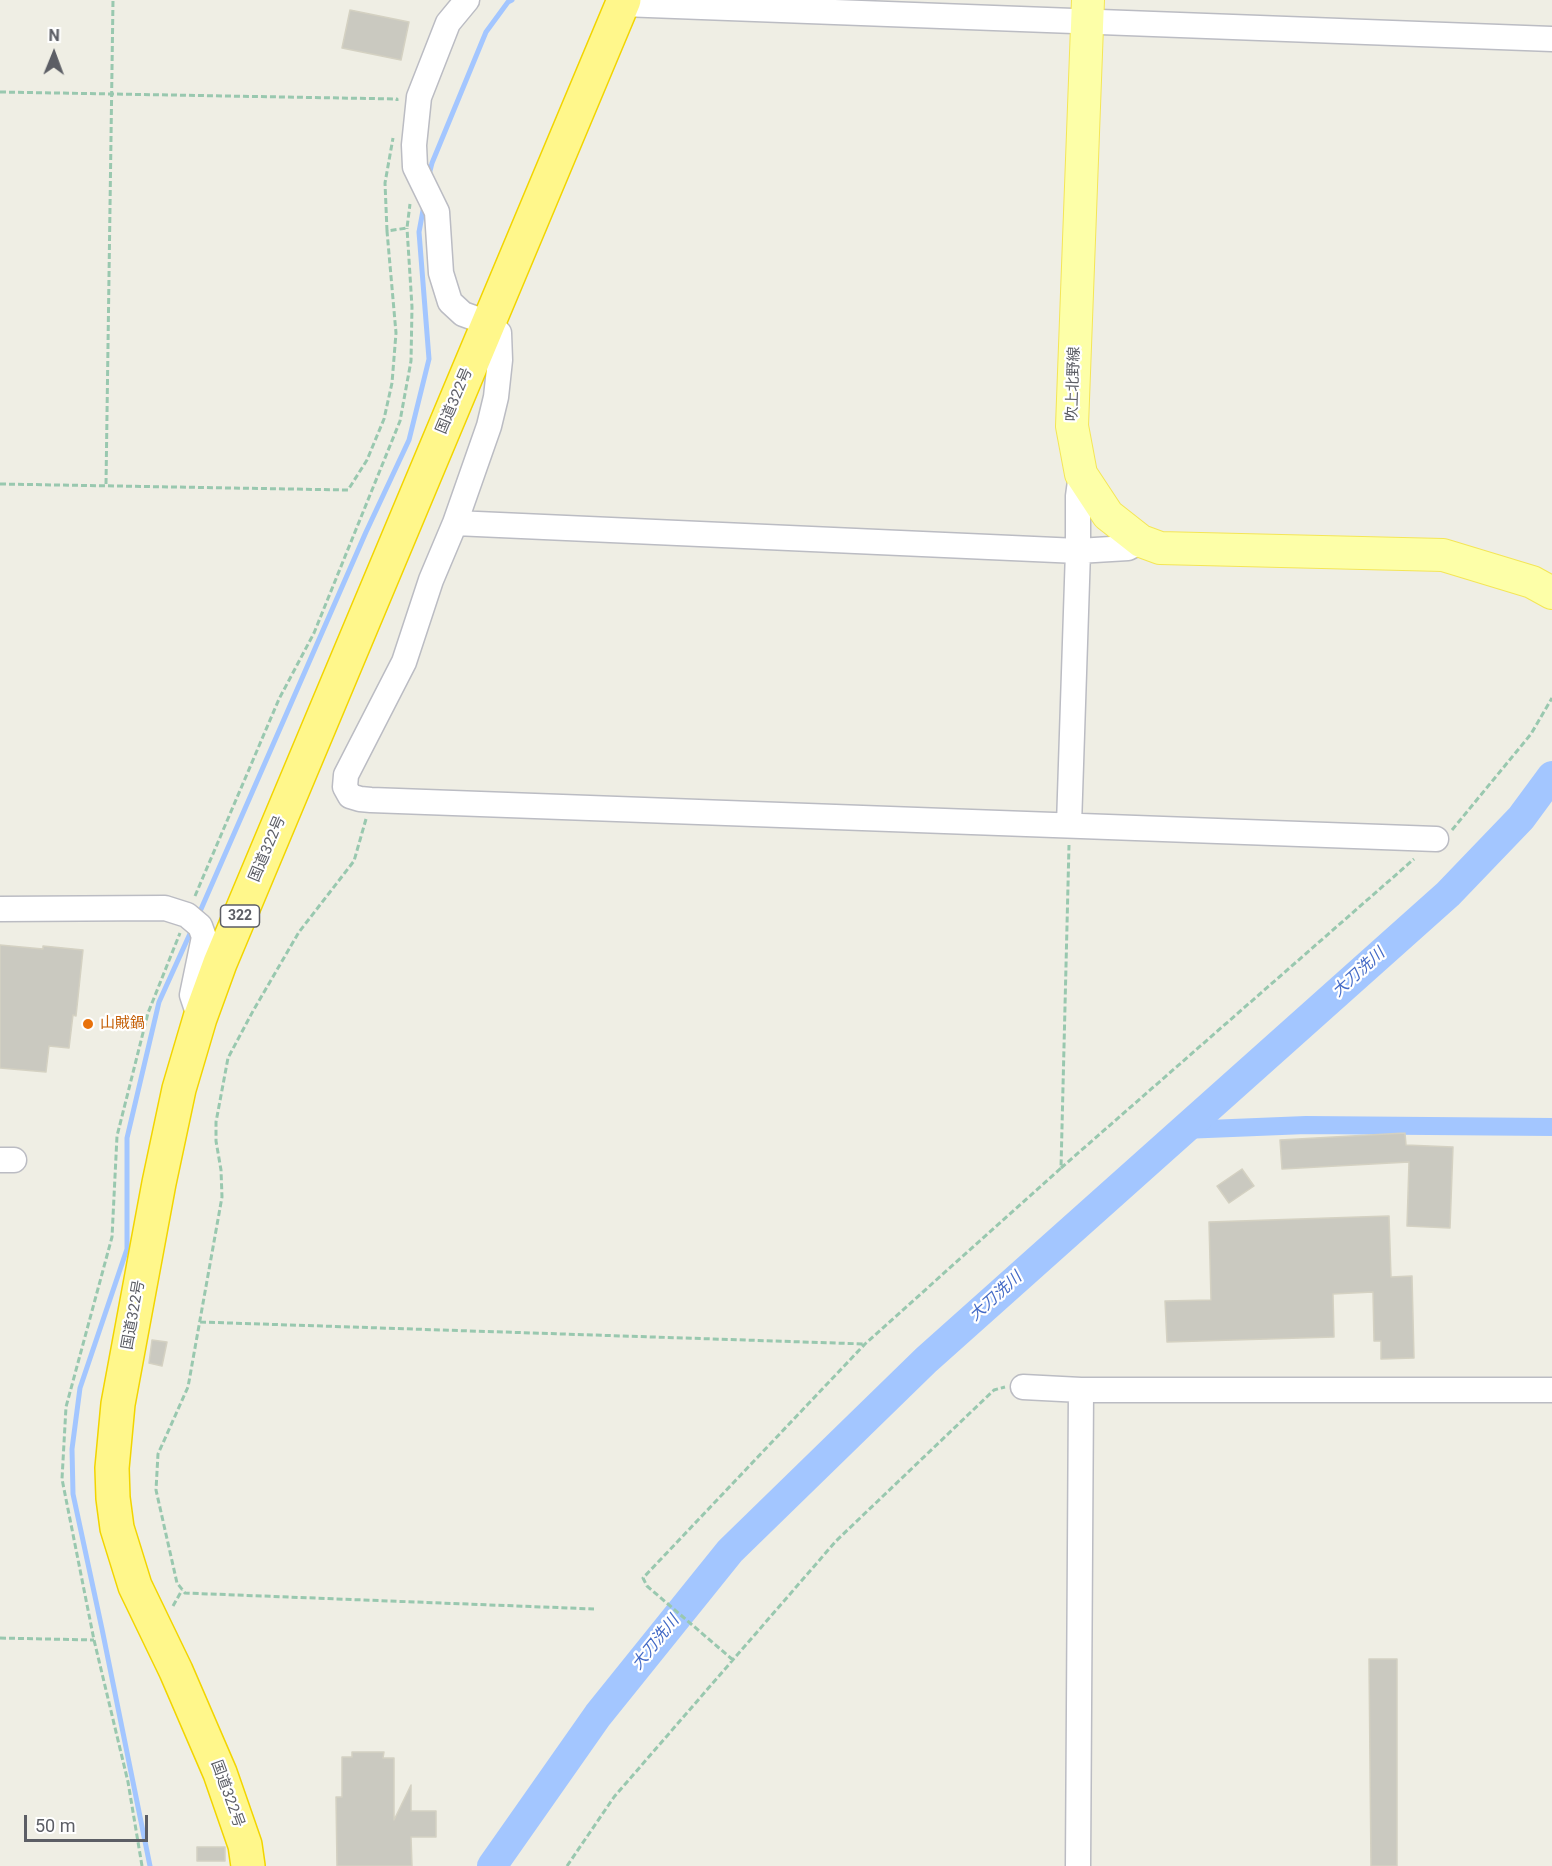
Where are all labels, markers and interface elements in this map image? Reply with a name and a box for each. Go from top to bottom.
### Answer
north arrow [24,24,84,84]
text: N [49,26,60,45]
street label: 吹上北野線 [1064,346,1084,422]
street label: 国道322号 [433,365,477,437]
street label: 国道322号 [246,813,290,885]
road number: 322 [220,905,260,927]
water label: 大刀洗川 [1329,944,1389,1002]
place label: 山賊鍋 [100,1015,145,1033]
marker: 山賊鍋 [81,1017,95,1031]
water label: 大刀洗川 [966,1268,1026,1326]
street label: 国道322号 [119,1279,149,1351]
water label: 大刀洗川 [628,1612,684,1674]
street label: 国道322号 [207,1758,247,1830]
scale bar [27,1803,152,1841]
text: 50 m [35,1815,75,1836]

